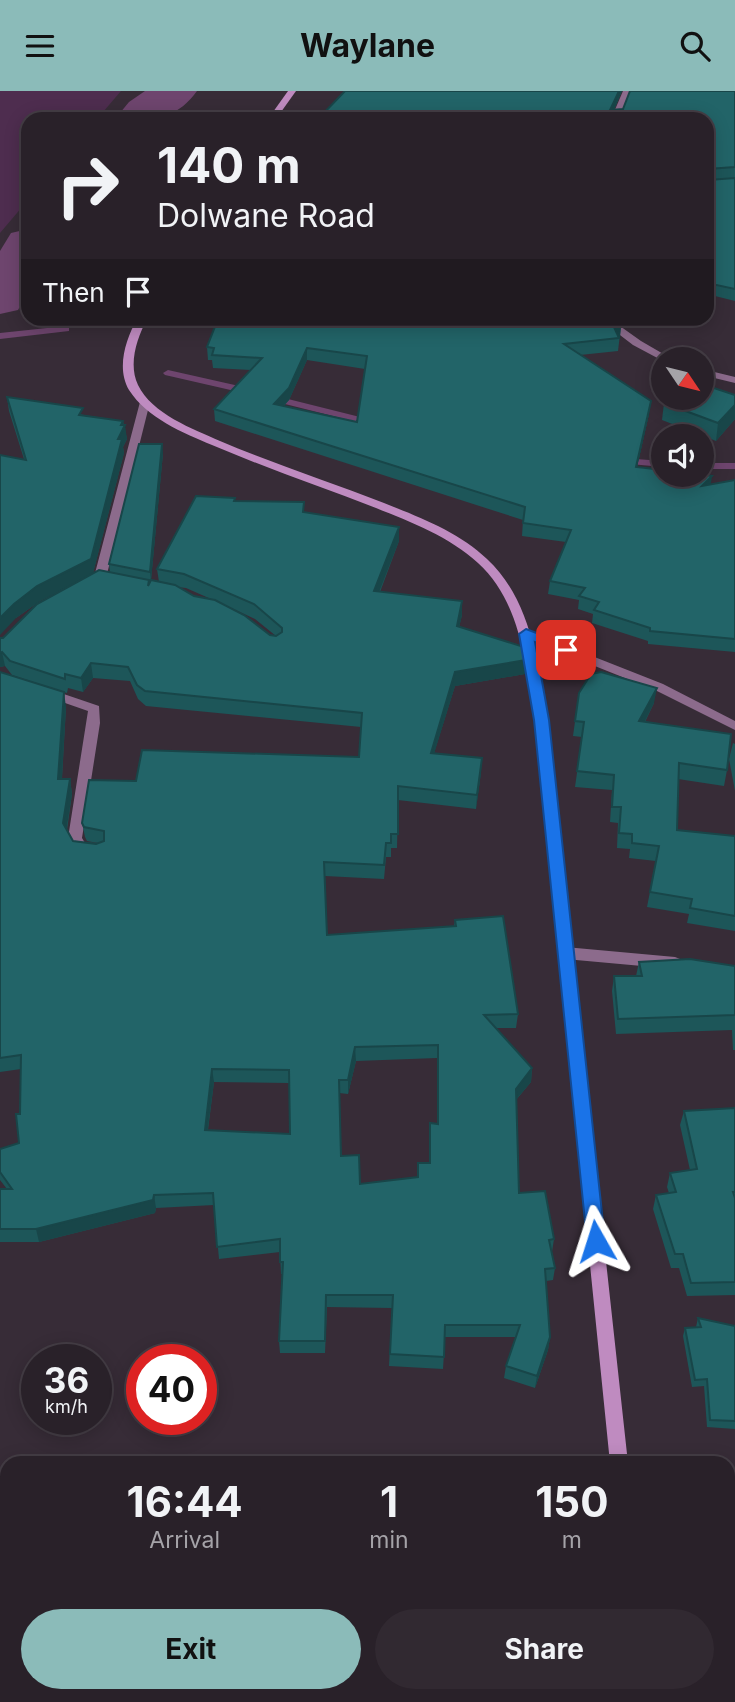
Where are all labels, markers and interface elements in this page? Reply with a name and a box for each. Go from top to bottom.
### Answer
text: Waylane [300,26,435,65]
icon: menu [21,27,59,65]
icon: search [676,27,714,65]
text: 140 m [157,136,301,195]
icon: right [42,140,133,231]
text: Dolwane Road [157,196,375,235]
icon: arrive [119,273,157,311]
text: Then [42,277,105,308]
north arrow [651,347,714,409]
map controls [651,347,714,487]
button: sound [651,424,714,487]
pin [536,620,596,680]
icon: arrive [547,631,585,669]
position arrow [559,1204,633,1278]
speed limit sign: 40 [126,1344,217,1435]
text: 36 [44,1359,89,1401]
text: km/h [45,1396,88,1417]
text: 16:44 [127,1476,243,1527]
text: 1 [380,1476,398,1527]
text: 150 [535,1476,608,1527]
text: Arrival [149,1526,220,1554]
text: min [369,1526,409,1554]
text: m [562,1526,582,1554]
button: Exit [21,1609,361,1689]
button: Share [375,1609,714,1689]

